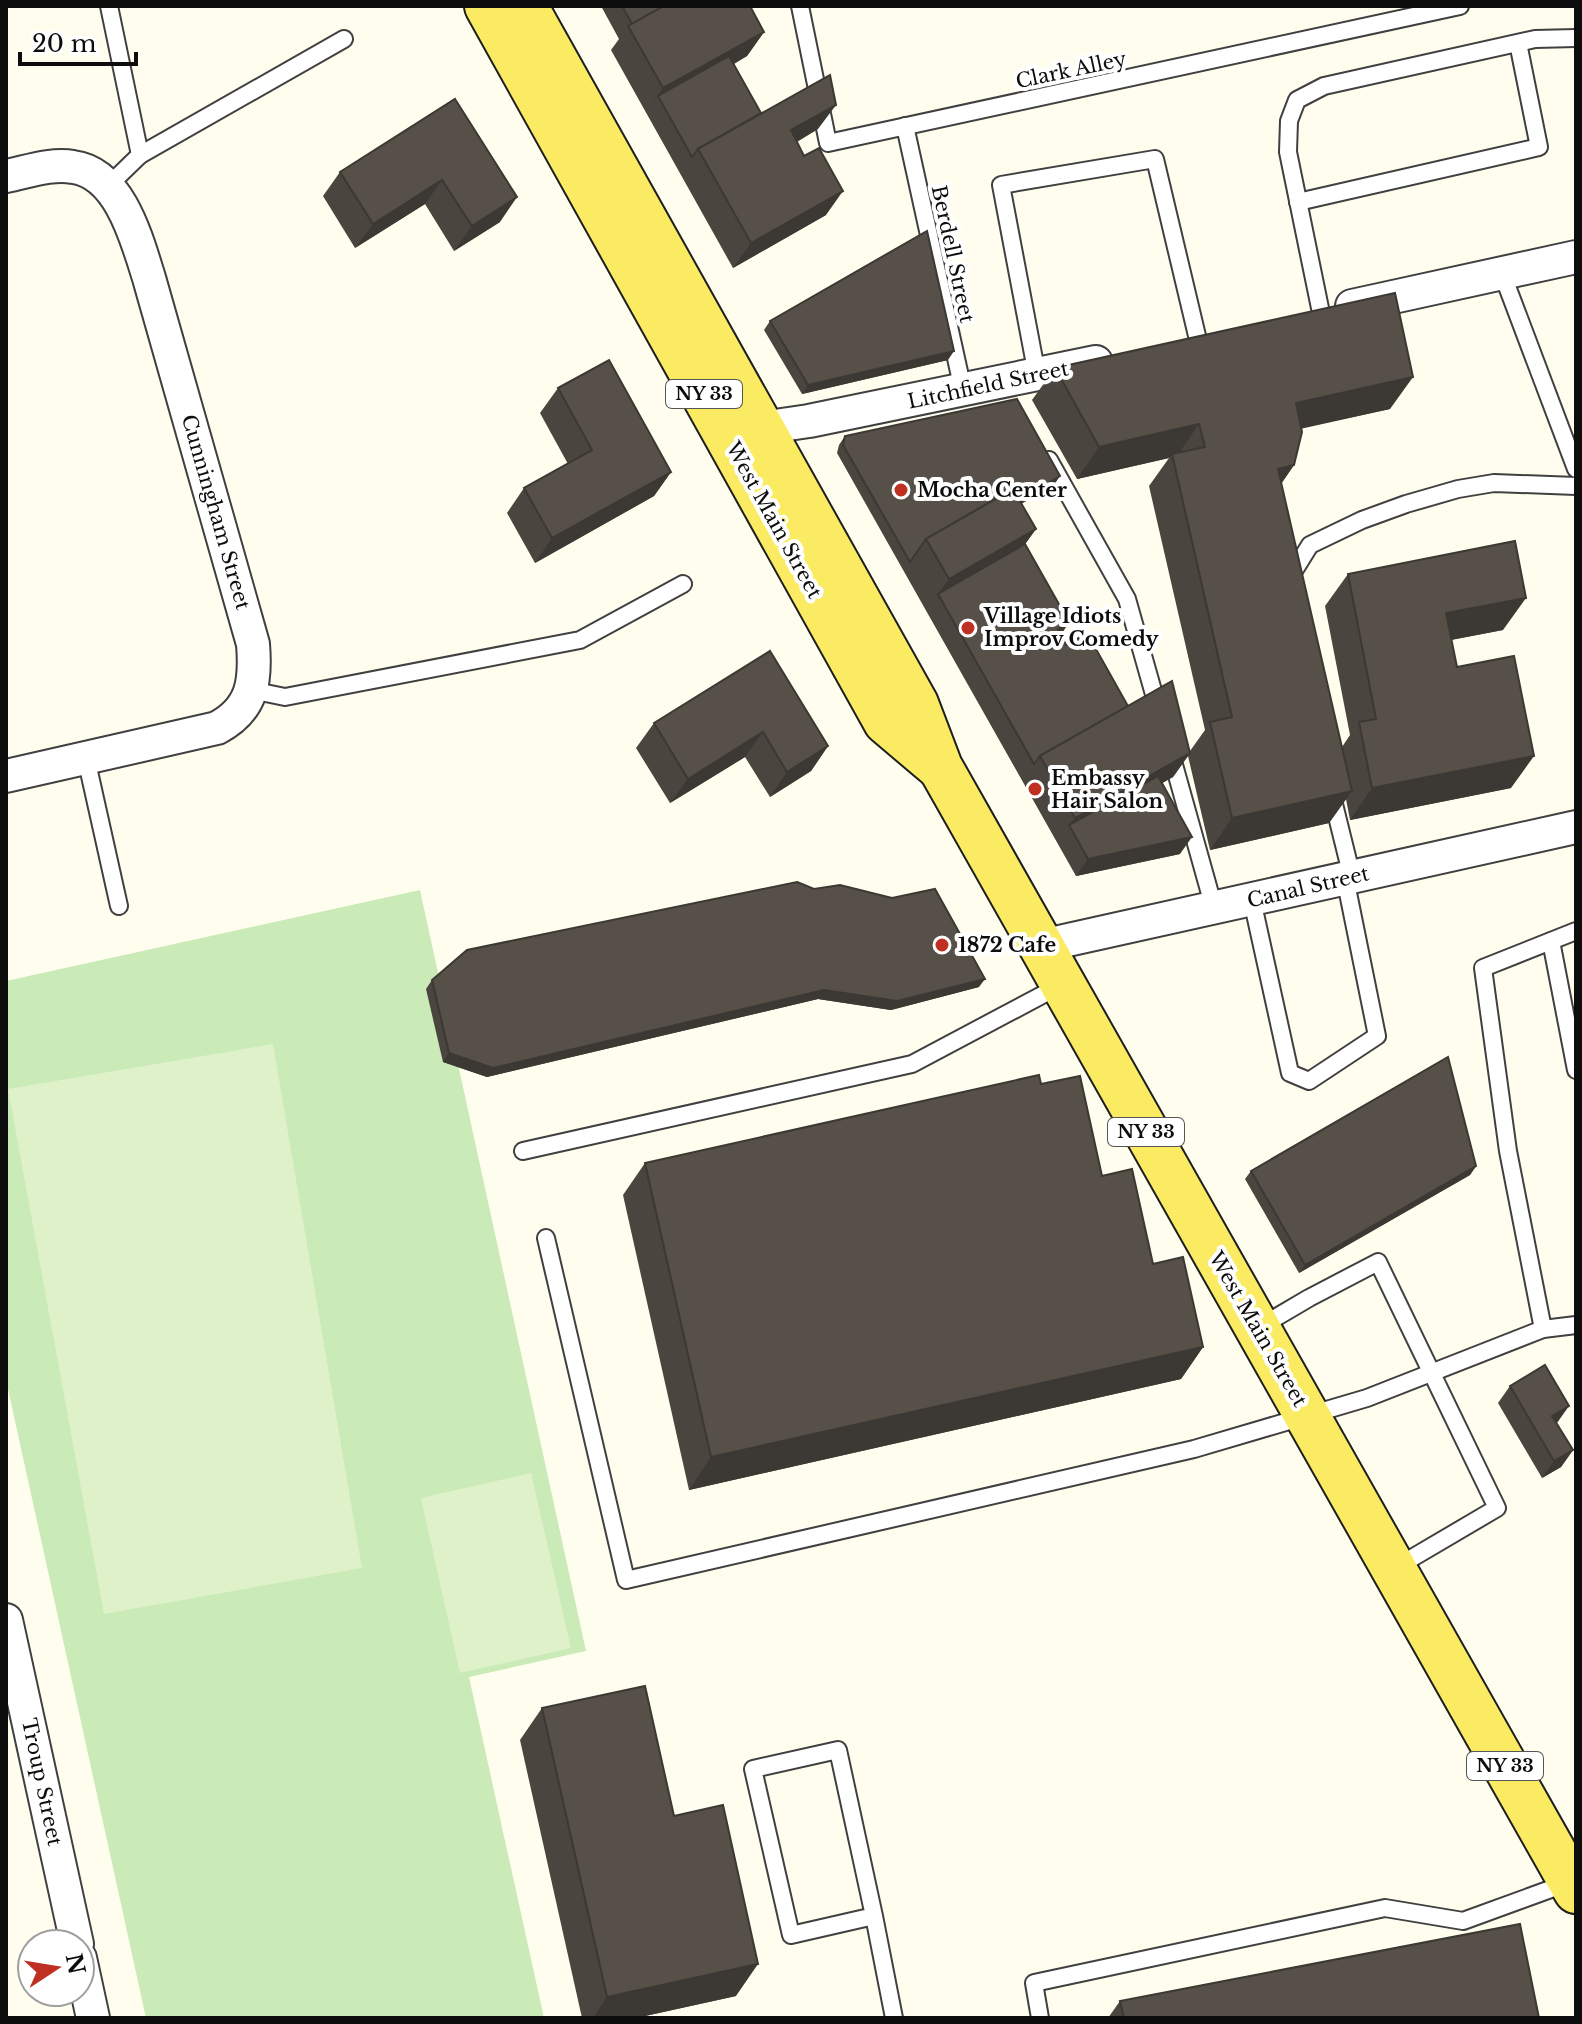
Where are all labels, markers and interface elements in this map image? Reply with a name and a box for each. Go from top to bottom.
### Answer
scale bar [20,16,136,66]
text: 20 m [32,29,97,58]
street label: Clark Alley [1013,47,1129,93]
street label: Berdell Street [927,183,979,325]
street label: Litchfield Street [905,356,1071,414]
road number: NY 33 [666,380,742,408]
street label: Cunningham Street [177,412,255,613]
street label: West Main Street [721,437,827,603]
place label: Mocha Center [917,478,1067,502]
marker: Mocha Center [892,481,910,499]
place label: Village Idiots Improv Comedy [983,604,1160,651]
marker: Village Idiots Improv Comedy [959,619,977,637]
place label: Embassy Hair Salon [1051,766,1164,813]
marker: Embassy Hair Salon [1026,780,1044,798]
street label: Canal Street [1245,861,1372,913]
place label: 1872 Cafe [958,933,1056,957]
marker: 1872 Cafe [933,936,951,954]
road number: NY 33 [1108,1118,1184,1146]
street label: West Main Street [1203,1246,1312,1411]
street label: Troup Street [17,1716,67,1848]
road number: NY 33 [1467,1752,1543,1780]
north arrow [16,1928,96,2008]
text: N [60,1951,90,1977]

